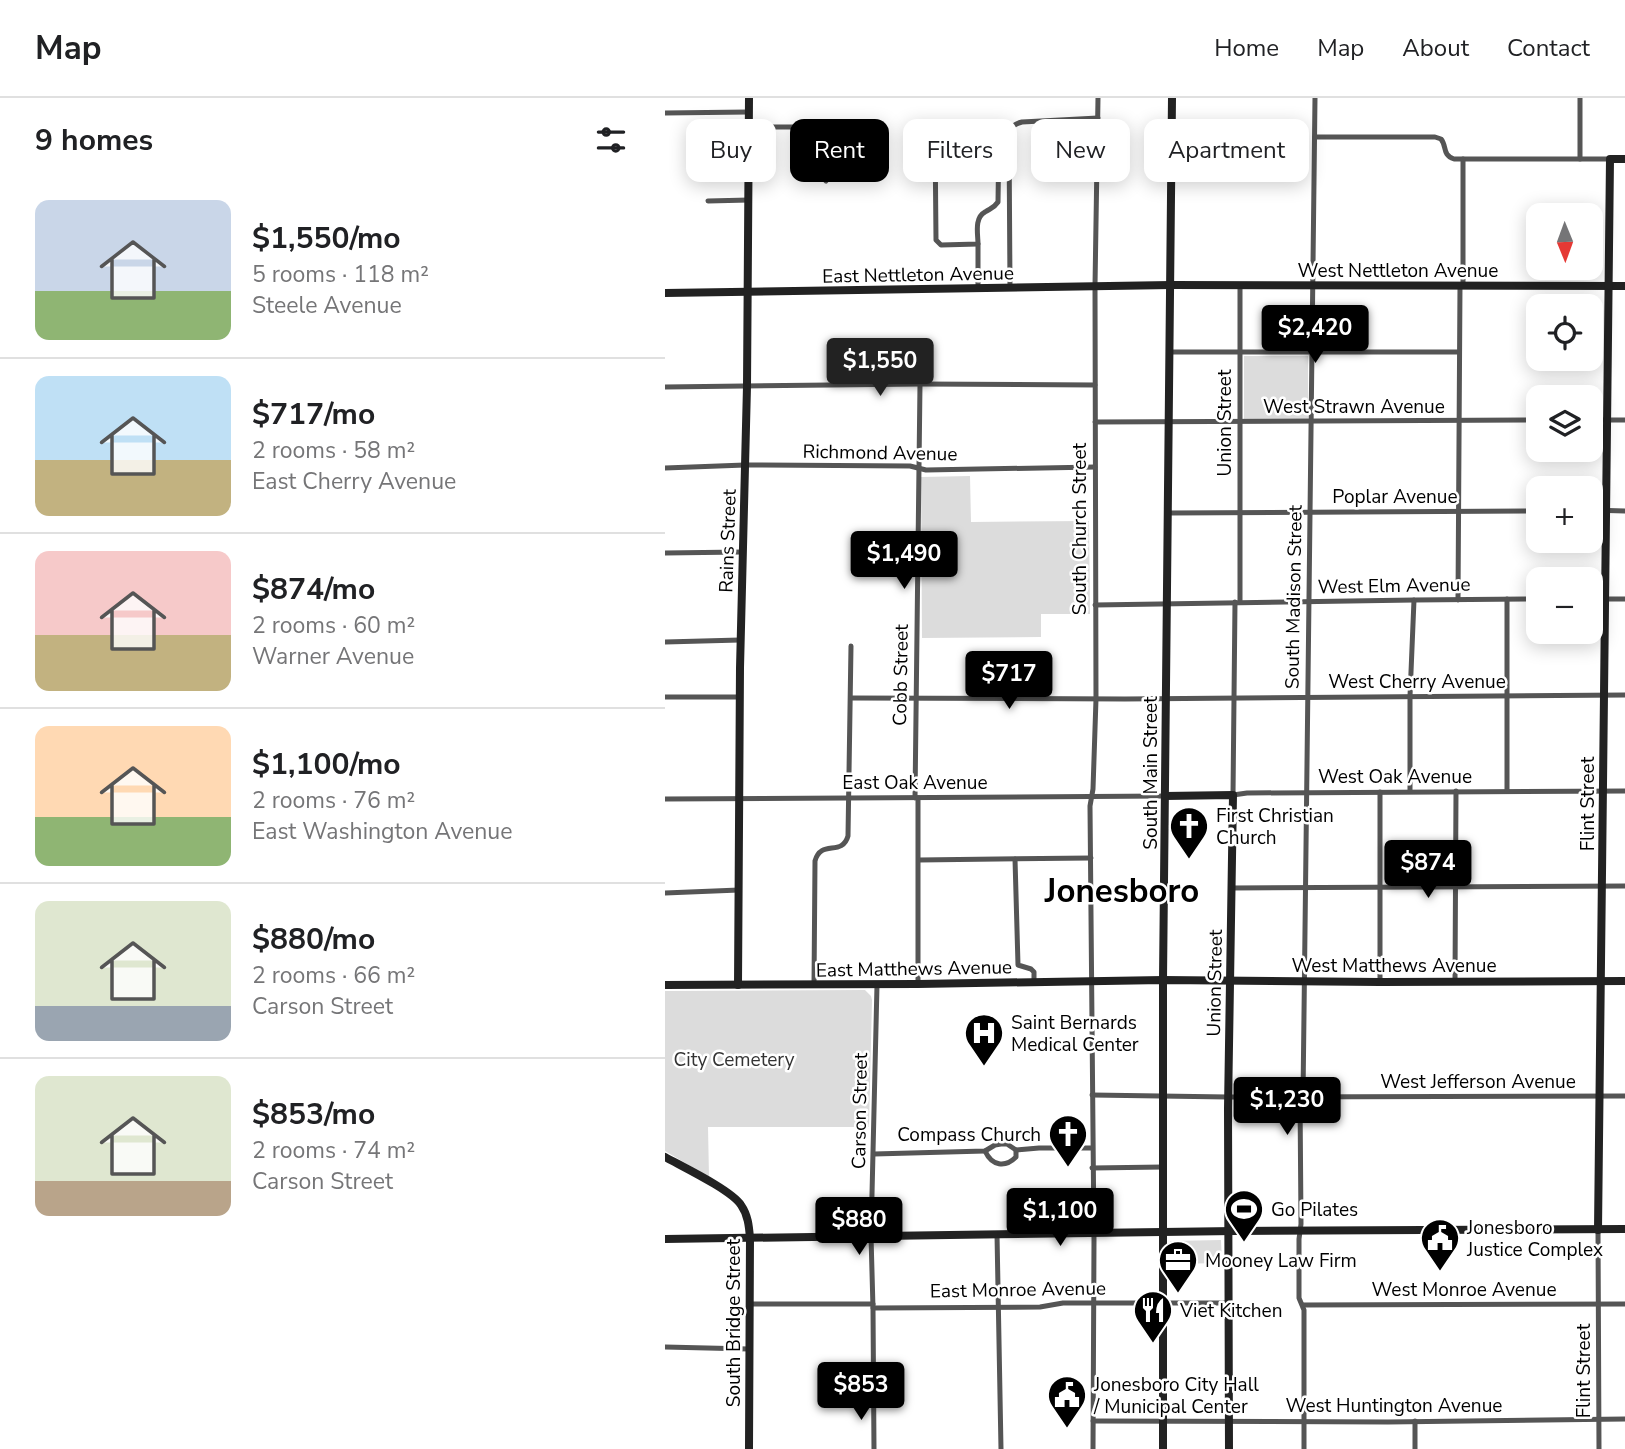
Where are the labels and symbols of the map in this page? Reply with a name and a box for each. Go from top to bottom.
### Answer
north arrow [1526,203,1603,280]
street label: West Nettleton Avenue [1298,258,1498,284]
street label: East Nettleton Avenue [822,260,1014,290]
pin: $2,420 [1258,306,1372,365]
pin: $1,550 [823,338,937,398]
street label: Union Street [1212,369,1238,477]
street label: West Strawn Avenue [1263,394,1445,420]
street label: Richmond Avenue [802,439,958,467]
street label: South Church Street [1067,442,1093,615]
street label: Poplar Avenue [1332,484,1458,510]
street label: Rains Street [713,488,743,593]
street label: South Madison Street [1279,504,1309,689]
pin: $1,490 [847,532,961,591]
street label: West Elm Avenue [1317,572,1471,600]
street label: Cobb Street [887,624,915,726]
pin: $717 [968,652,1050,711]
street label: West Cherry Avenue [1328,669,1506,695]
street label: South Main Street [1138,696,1164,850]
street label: Flint Street [1575,756,1601,851]
street label: West Oak Avenue [1318,764,1472,790]
street label: East Oak Avenue [842,770,988,796]
place label: First Christian Church [1216,803,1334,851]
church icon: First Christian Church [1168,805,1210,860]
pin: $874 [1387,840,1469,900]
district label: Jonesboro [1044,869,1199,914]
street label: Union Street [1201,929,1229,1037]
street label: West Matthews Avenue [1291,953,1497,979]
street label: East Matthews Avenue [816,954,1012,984]
place label: Saint Bernards Medical Center [1011,1010,1139,1058]
hospital icon: Saint Bernards Medical Center [963,1012,1005,1067]
park label: City Cemetery [673,1047,795,1073]
street label: Carson Street [846,1052,874,1169]
street label: West Jefferson Avenue [1380,1069,1576,1095]
pin: $1,230 [1230,1077,1344,1137]
church icon: Compass Church [1047,1113,1089,1168]
place label: Compass Church [897,1122,1041,1148]
pin: $1,100 [1003,1188,1117,1248]
sports icon: Go Pilates [1223,1188,1265,1243]
place label: Go Pilates [1271,1197,1358,1223]
pin: $880 [818,1198,900,1257]
place label: Jonesboro Justice Complex [1466,1215,1603,1263]
public building icon: Jonesboro Justice Complex [1419,1217,1461,1272]
street label: South Bridge Street [721,1238,747,1407]
office icon: Mooney Law Firm [1157,1239,1199,1294]
place label: Mooney Law Firm [1205,1248,1357,1274]
street label: East Monroe Avenue [930,1275,1106,1305]
street label: West Monroe Avenue [1372,1277,1557,1303]
restaurant icon: Viet Kitchen [1132,1289,1174,1344]
place label: Viet Kitchen [1179,1298,1282,1324]
street label: Flint Street [1571,1323,1597,1418]
pin: $853 [820,1362,902,1422]
place label: Jonesboro City Hall / Municipal Center [1093,1372,1259,1420]
public building icon: Jonesboro City Hall / Municipal Center [1046,1374,1088,1429]
street label: West Huntington Avenue [1286,1393,1502,1419]

